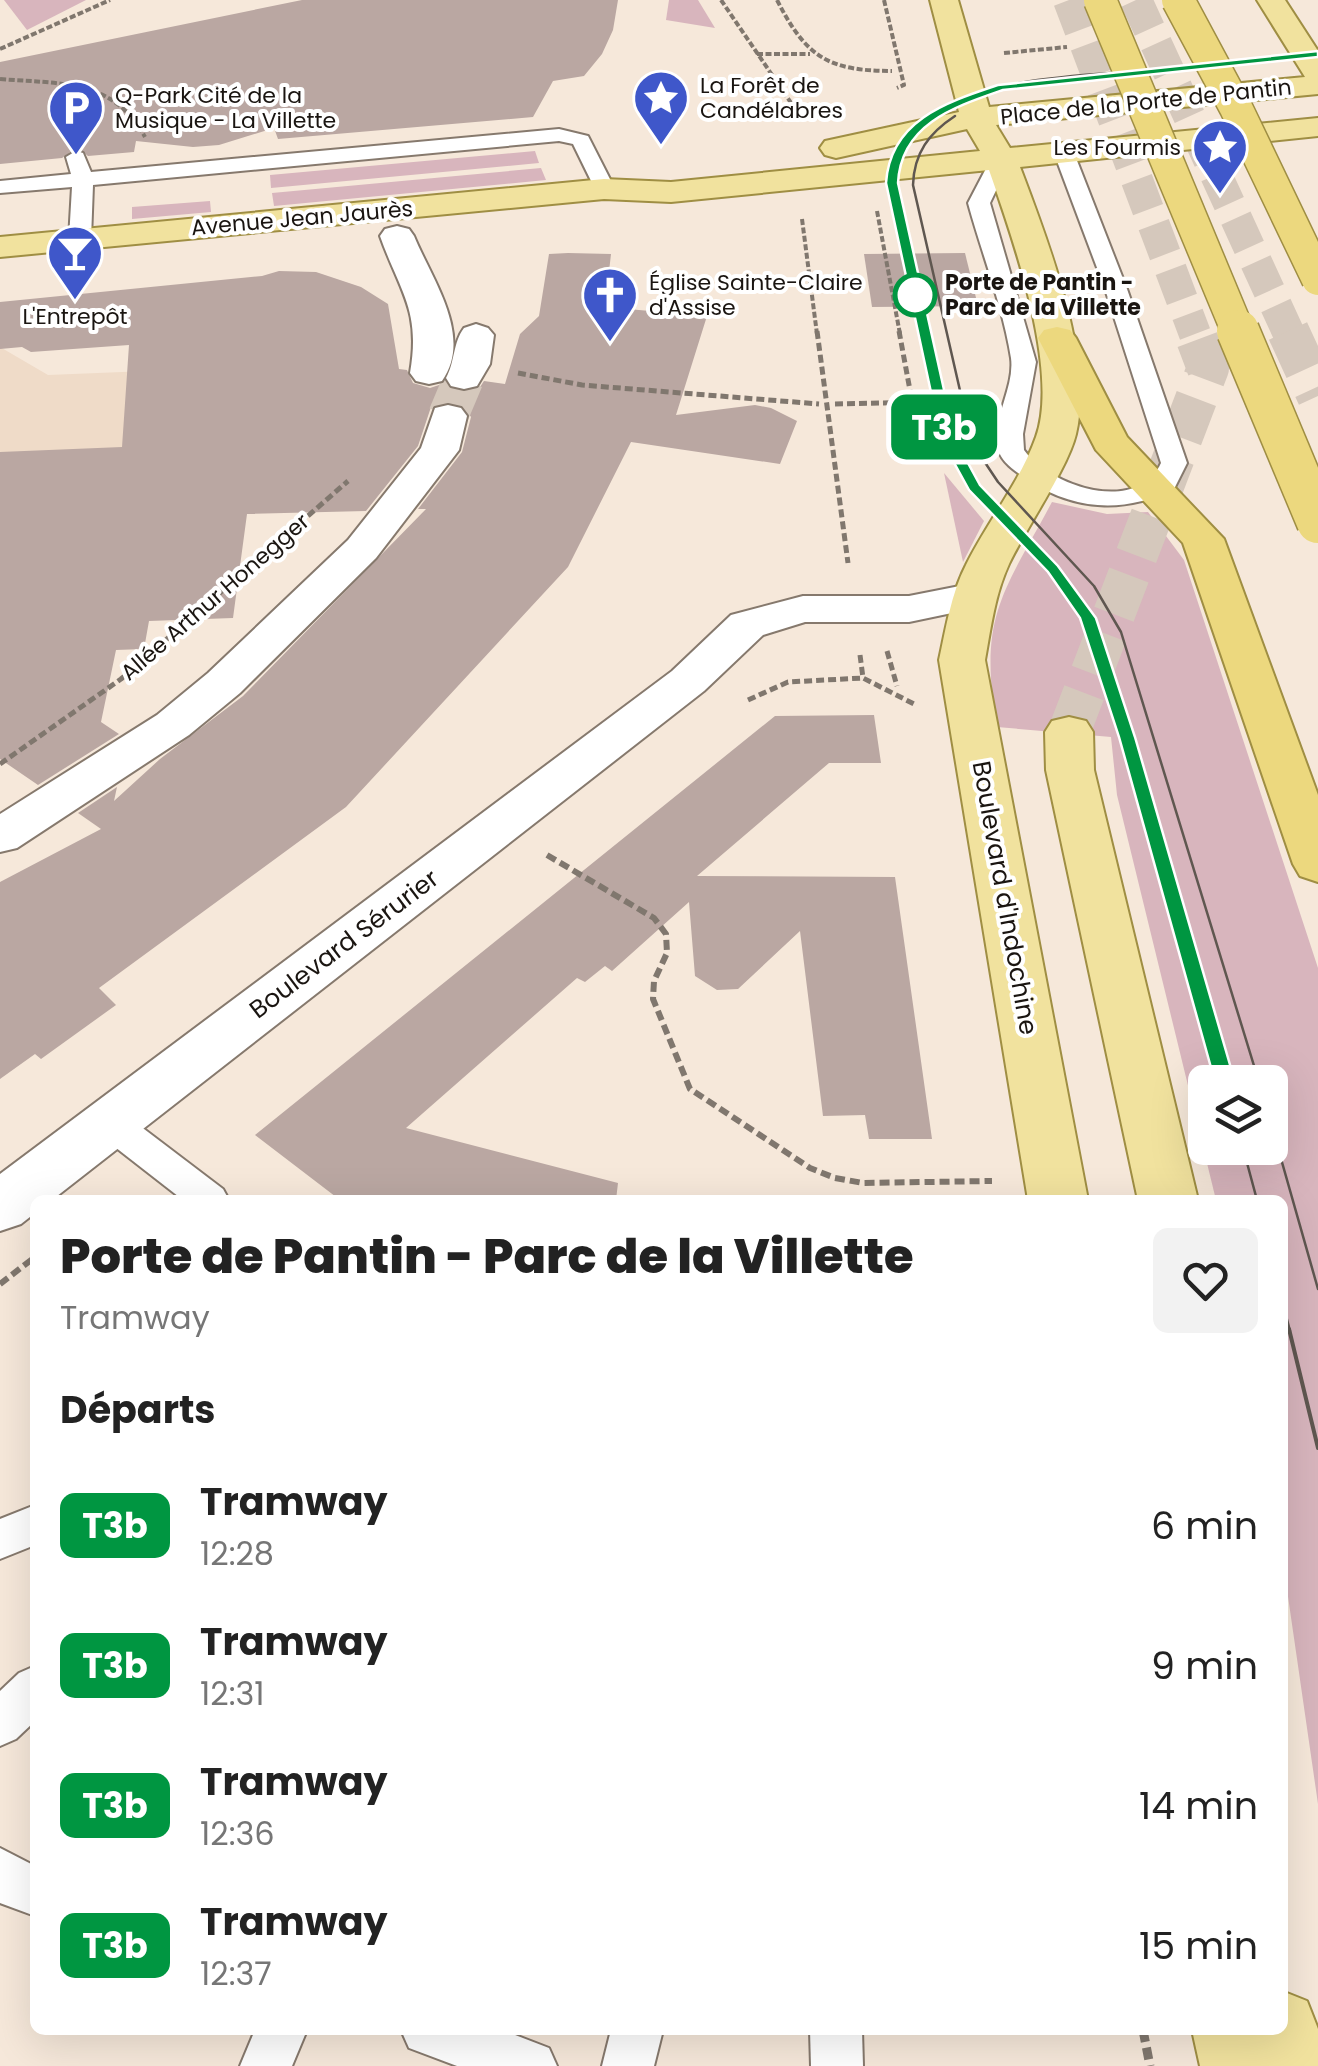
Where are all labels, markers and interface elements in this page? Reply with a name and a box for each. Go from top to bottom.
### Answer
place icon: La Forêt de Candélabres [631,68,691,147]
place label: La Forêt de Candélabres [700,70,843,126]
street label: Place de la Porte de Pantin [999,71,1293,133]
parking icon: Q-Park Cité de la Musique - La Villette [46,78,106,157]
place label: Q-Park Cité de la Musique - La Villette [115,80,336,136]
place icon: Les Fourmis [1190,117,1250,196]
place label: Les Fourmis [1053,132,1181,163]
street label: Avenue Jean Jaurès [190,193,414,243]
bar icon: L'Entrepôt [45,223,105,302]
church icon: Église Sainte-Claire d'Assise [580,265,640,344]
place label: Église Sainte-Claire d'Assise [649,267,863,323]
place label: Porte de Pantin - Parc de la Villette [945,267,1141,323]
marker: Porte de Pantin - Parc de la Villette [894,274,936,316]
place label: L'Entrepôt [22,301,128,332]
line badge: T3b [886,394,1002,460]
text: T3b [911,403,977,452]
street label: Allée Arthur Honegger [114,506,316,688]
street label: Boulevard d'Indochine [964,758,1046,1038]
street label: Boulevard Sérurier [242,861,446,1027]
map controls [1188,1065,1288,1165]
button: layers [1188,1065,1288,1165]
text: Porte de Pantin - Parc de la Villette [60,1223,914,1290]
button: heart [1153,1228,1258,1333]
text: Tramway [60,1295,210,1340]
text: Départs [60,1383,216,1436]
text: Tramway [200,1475,388,1528]
text: 6 min [1151,1499,1258,1552]
text: T3b [82,1501,148,1550]
text: 12:28 [200,1531,274,1576]
text: Tramway [200,1615,388,1668]
text: 9 min [1151,1639,1258,1692]
text: T3b [82,1641,148,1690]
text: 12:31 [200,1671,265,1716]
text: Tramway [200,1755,388,1808]
text: 14 min [1139,1779,1258,1832]
text: T3b [82,1781,148,1830]
text: 12:36 [200,1811,275,1856]
text: Tramway [200,1895,388,1948]
text: 15 min [1139,1919,1258,1972]
text: T3b [82,1921,148,1970]
text: 12:37 [200,1951,272,1996]

